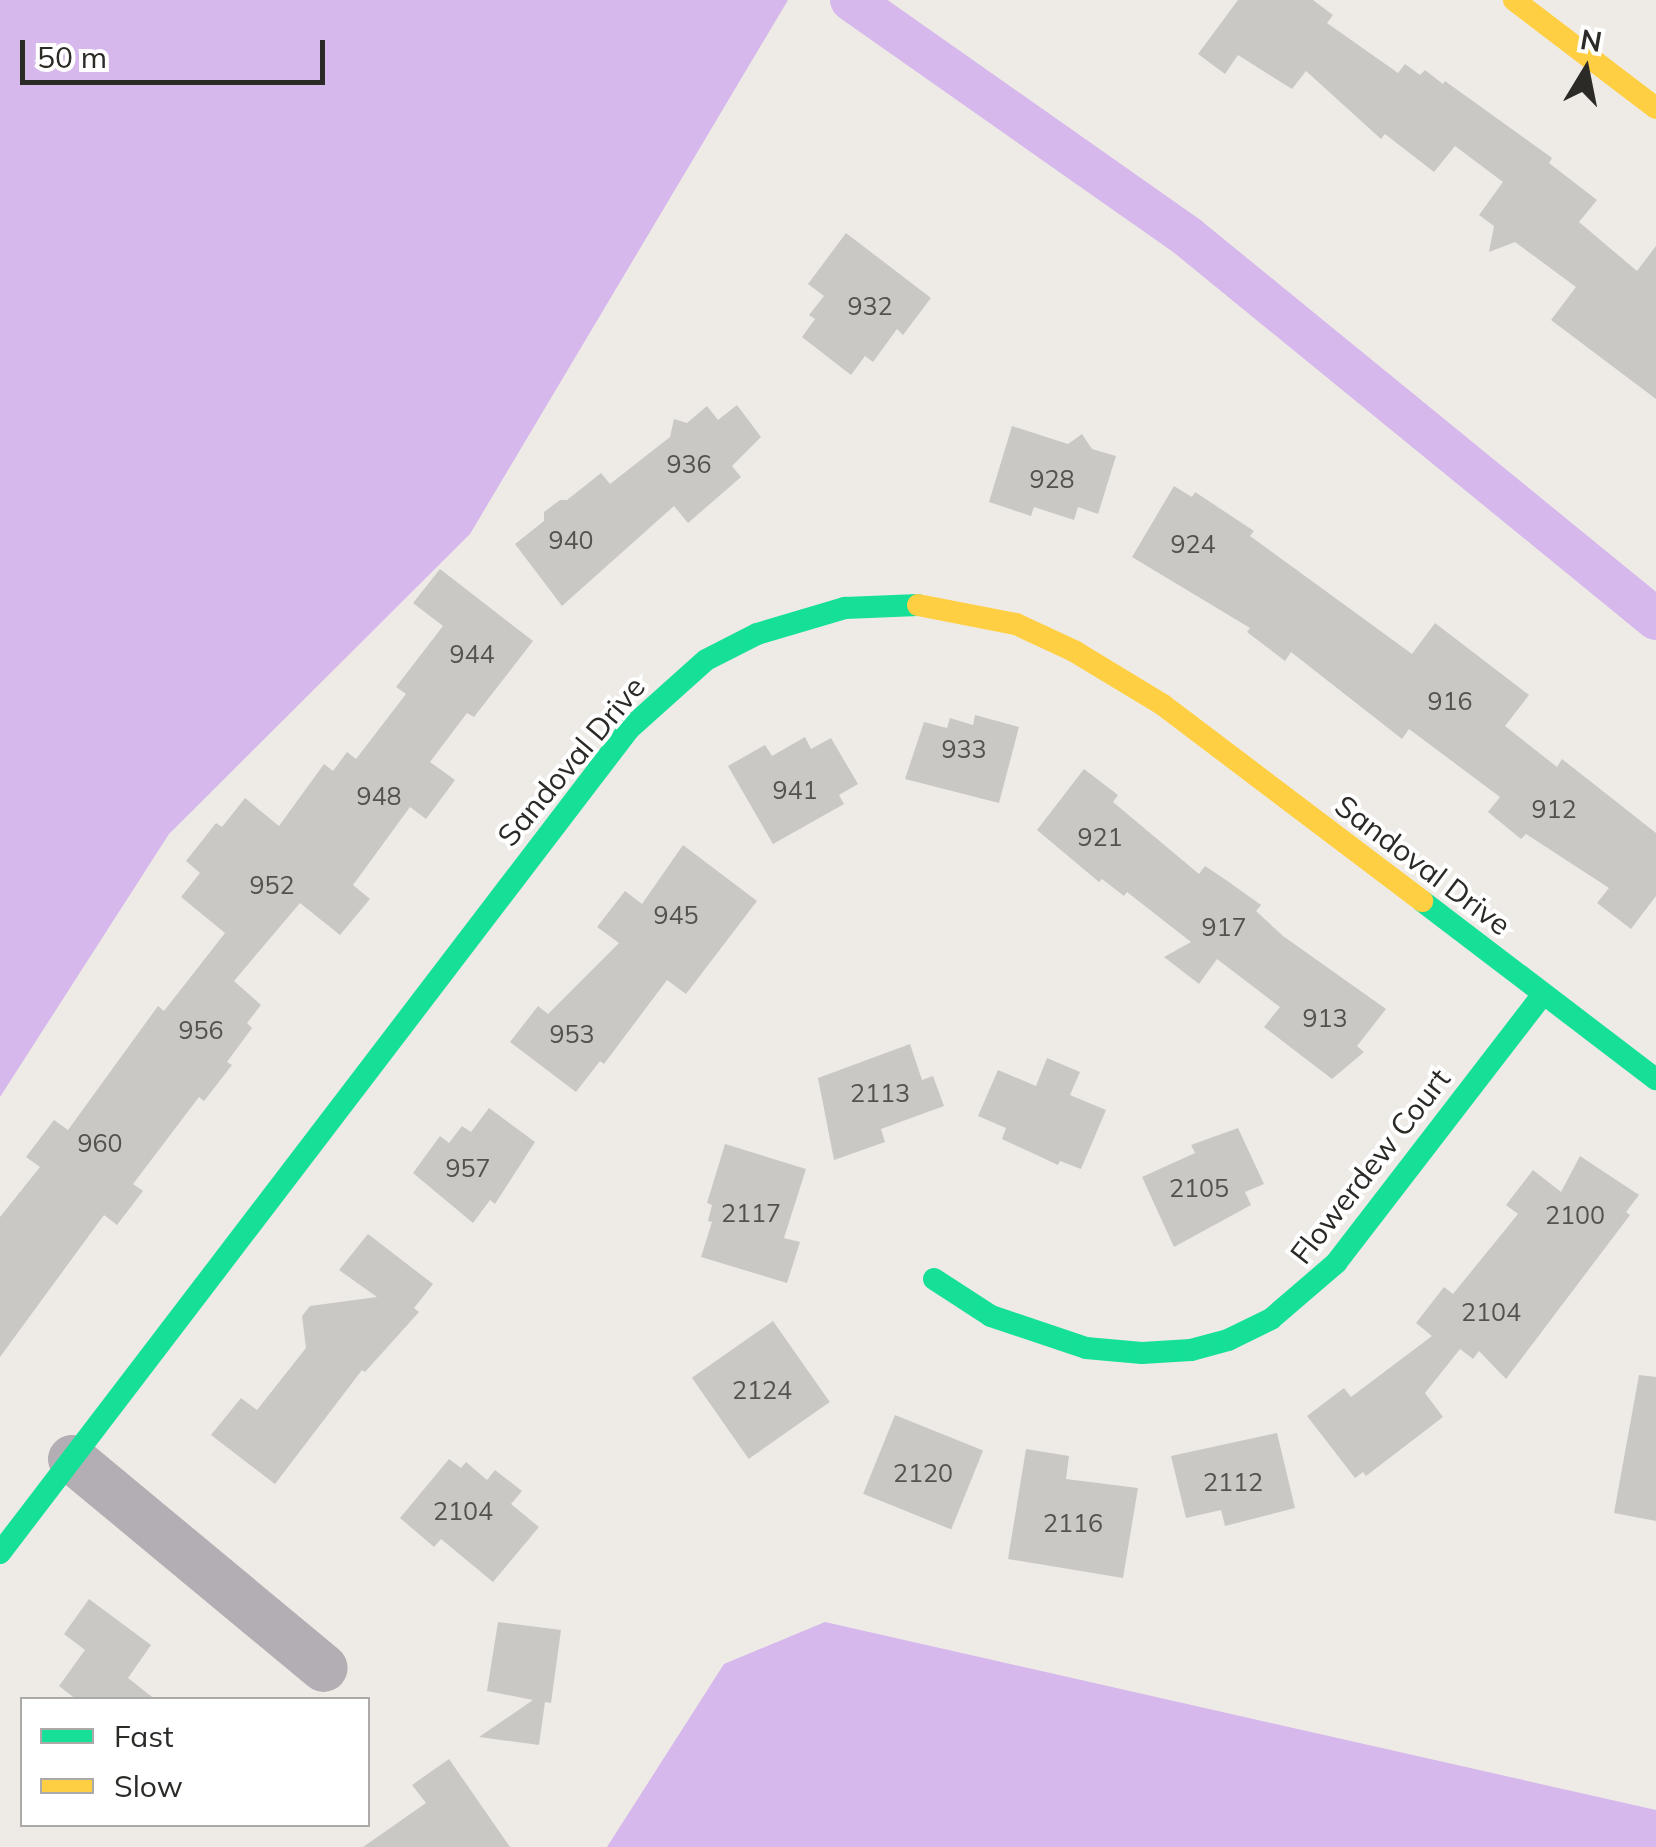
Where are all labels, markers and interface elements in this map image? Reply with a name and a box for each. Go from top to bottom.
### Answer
scale bar [25,20,330,82]
north arrow [1536,20,1636,120]
text: N [1578,21,1605,59]
text: 50 m [37,38,107,76]
house number: 932 [848,291,892,321]
house number: 936 [667,449,711,479]
house number: 928 [1030,464,1074,494]
house number: 940 [549,525,593,555]
house number: 924 [1171,529,1215,559]
house number: 944 [450,639,494,669]
street label: Sandoval Drive [490,669,652,853]
house number: 916 [1428,686,1472,716]
house number: 933 [942,734,986,764]
house number: 941 [773,775,817,805]
house number: 948 [357,781,401,811]
street label: Sandoval Drive [1328,787,1518,943]
house number: 912 [1532,794,1576,824]
house number: 921 [1078,822,1122,852]
house number: 952 [250,870,294,900]
house number: 945 [654,900,698,930]
house number: 917 [1202,912,1246,942]
house number: 913 [1303,1003,1347,1033]
house number: 956 [179,1015,223,1045]
house number: 953 [550,1019,594,1049]
street label: Flowerdew Court [1283,1061,1457,1271]
house number: 2113 [850,1078,910,1108]
house number: 960 [78,1128,122,1158]
house number: 957 [446,1153,490,1183]
house number: 2105 [1169,1173,1229,1203]
house number: 2117 [721,1198,781,1228]
house number: 2100 [1545,1200,1605,1230]
house number: 2104 [1461,1297,1521,1327]
house number: 2124 [732,1375,792,1405]
house number: 2120 [893,1458,953,1488]
house number: 2112 [1203,1467,1263,1497]
house number: 2104 [433,1496,493,1526]
house number: 2116 [1043,1508,1103,1538]
legend [20,1697,370,1827]
text: Fast [114,1717,174,1755]
text: Slow [114,1767,183,1805]

